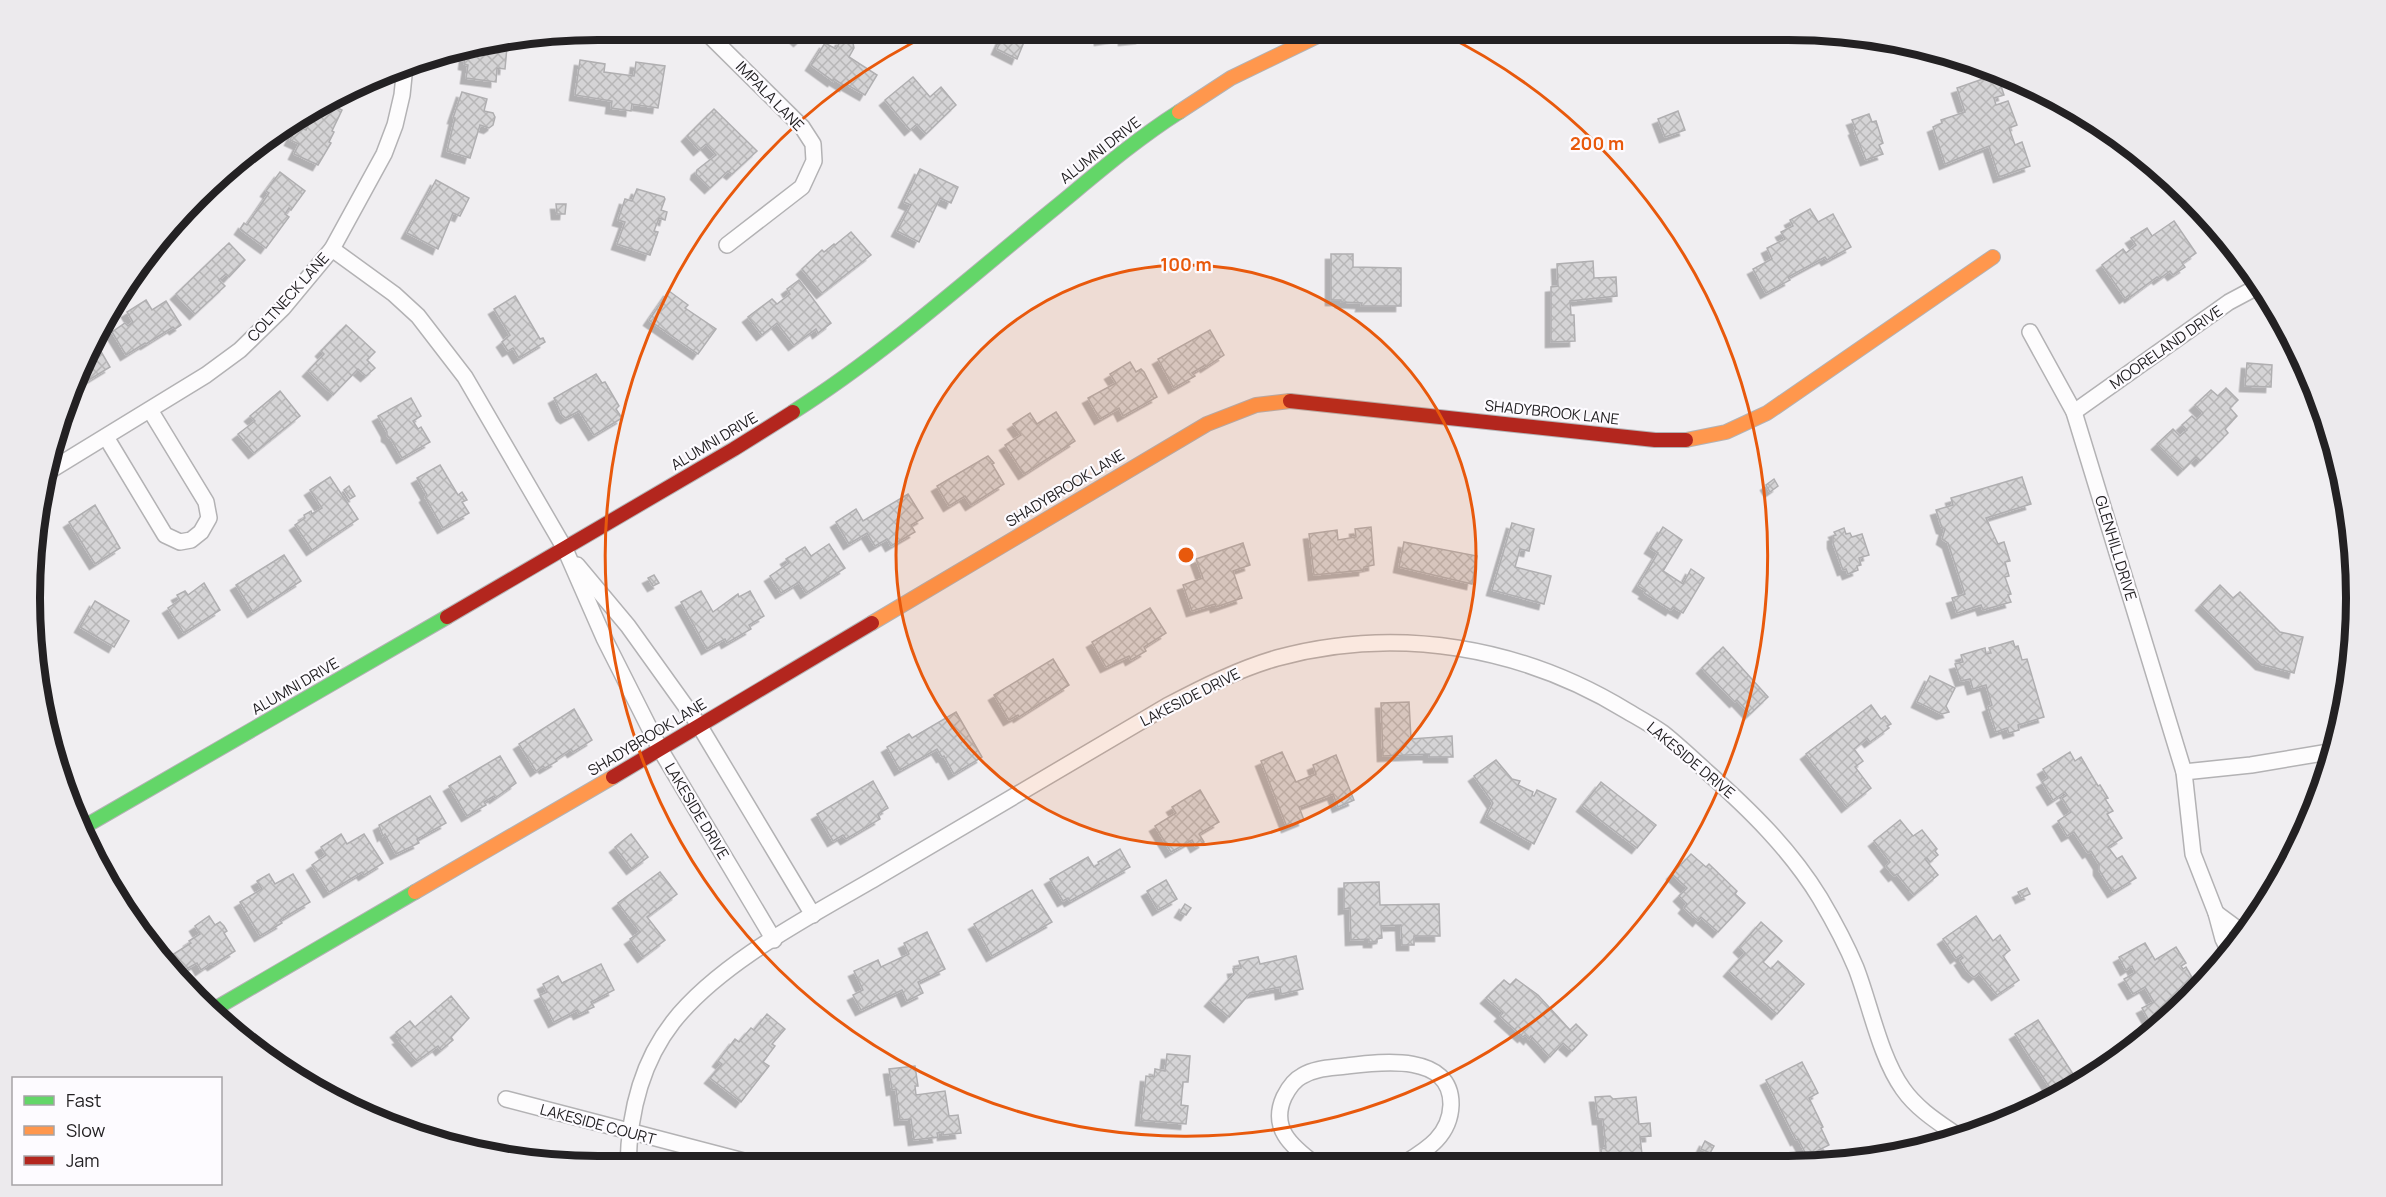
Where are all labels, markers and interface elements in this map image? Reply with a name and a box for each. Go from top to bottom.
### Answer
street label: IMPALA LANE [731,56,809,136]
street label: ALUMNI DRIVE [1055,112,1145,188]
text: 200 m [1570,131,1624,155]
street label: COLTNECK LANE [242,248,334,346]
text: 100 m [1160,252,1212,276]
street label: MOORELAND DRIVE [2105,300,2227,394]
street label: SHADYBROOK LANE [1484,395,1620,429]
street label: ALUMNI DRIVE [667,407,761,475]
street label: SHADYBROOK LANE [1002,444,1128,532]
street label: GLENHILL DRIVE [2090,493,2142,603]
centre of rings [1176,545,1196,565]
street label: ALUMNI DRIVE [247,652,343,720]
street label: LAKESIDE DRIVE [1137,663,1243,731]
street label: SHADYBROOK LANE [584,693,710,781]
street label: LAKESIDE DRIVE [1642,717,1740,803]
street label: LAKESIDE DRIVE [660,759,734,863]
legend [12,1077,222,1185]
text: Fast [66,1088,101,1112]
street label: LAKESIDE COURT [538,1098,658,1150]
text: Slow [66,1118,106,1142]
text: Jam [66,1148,100,1172]

